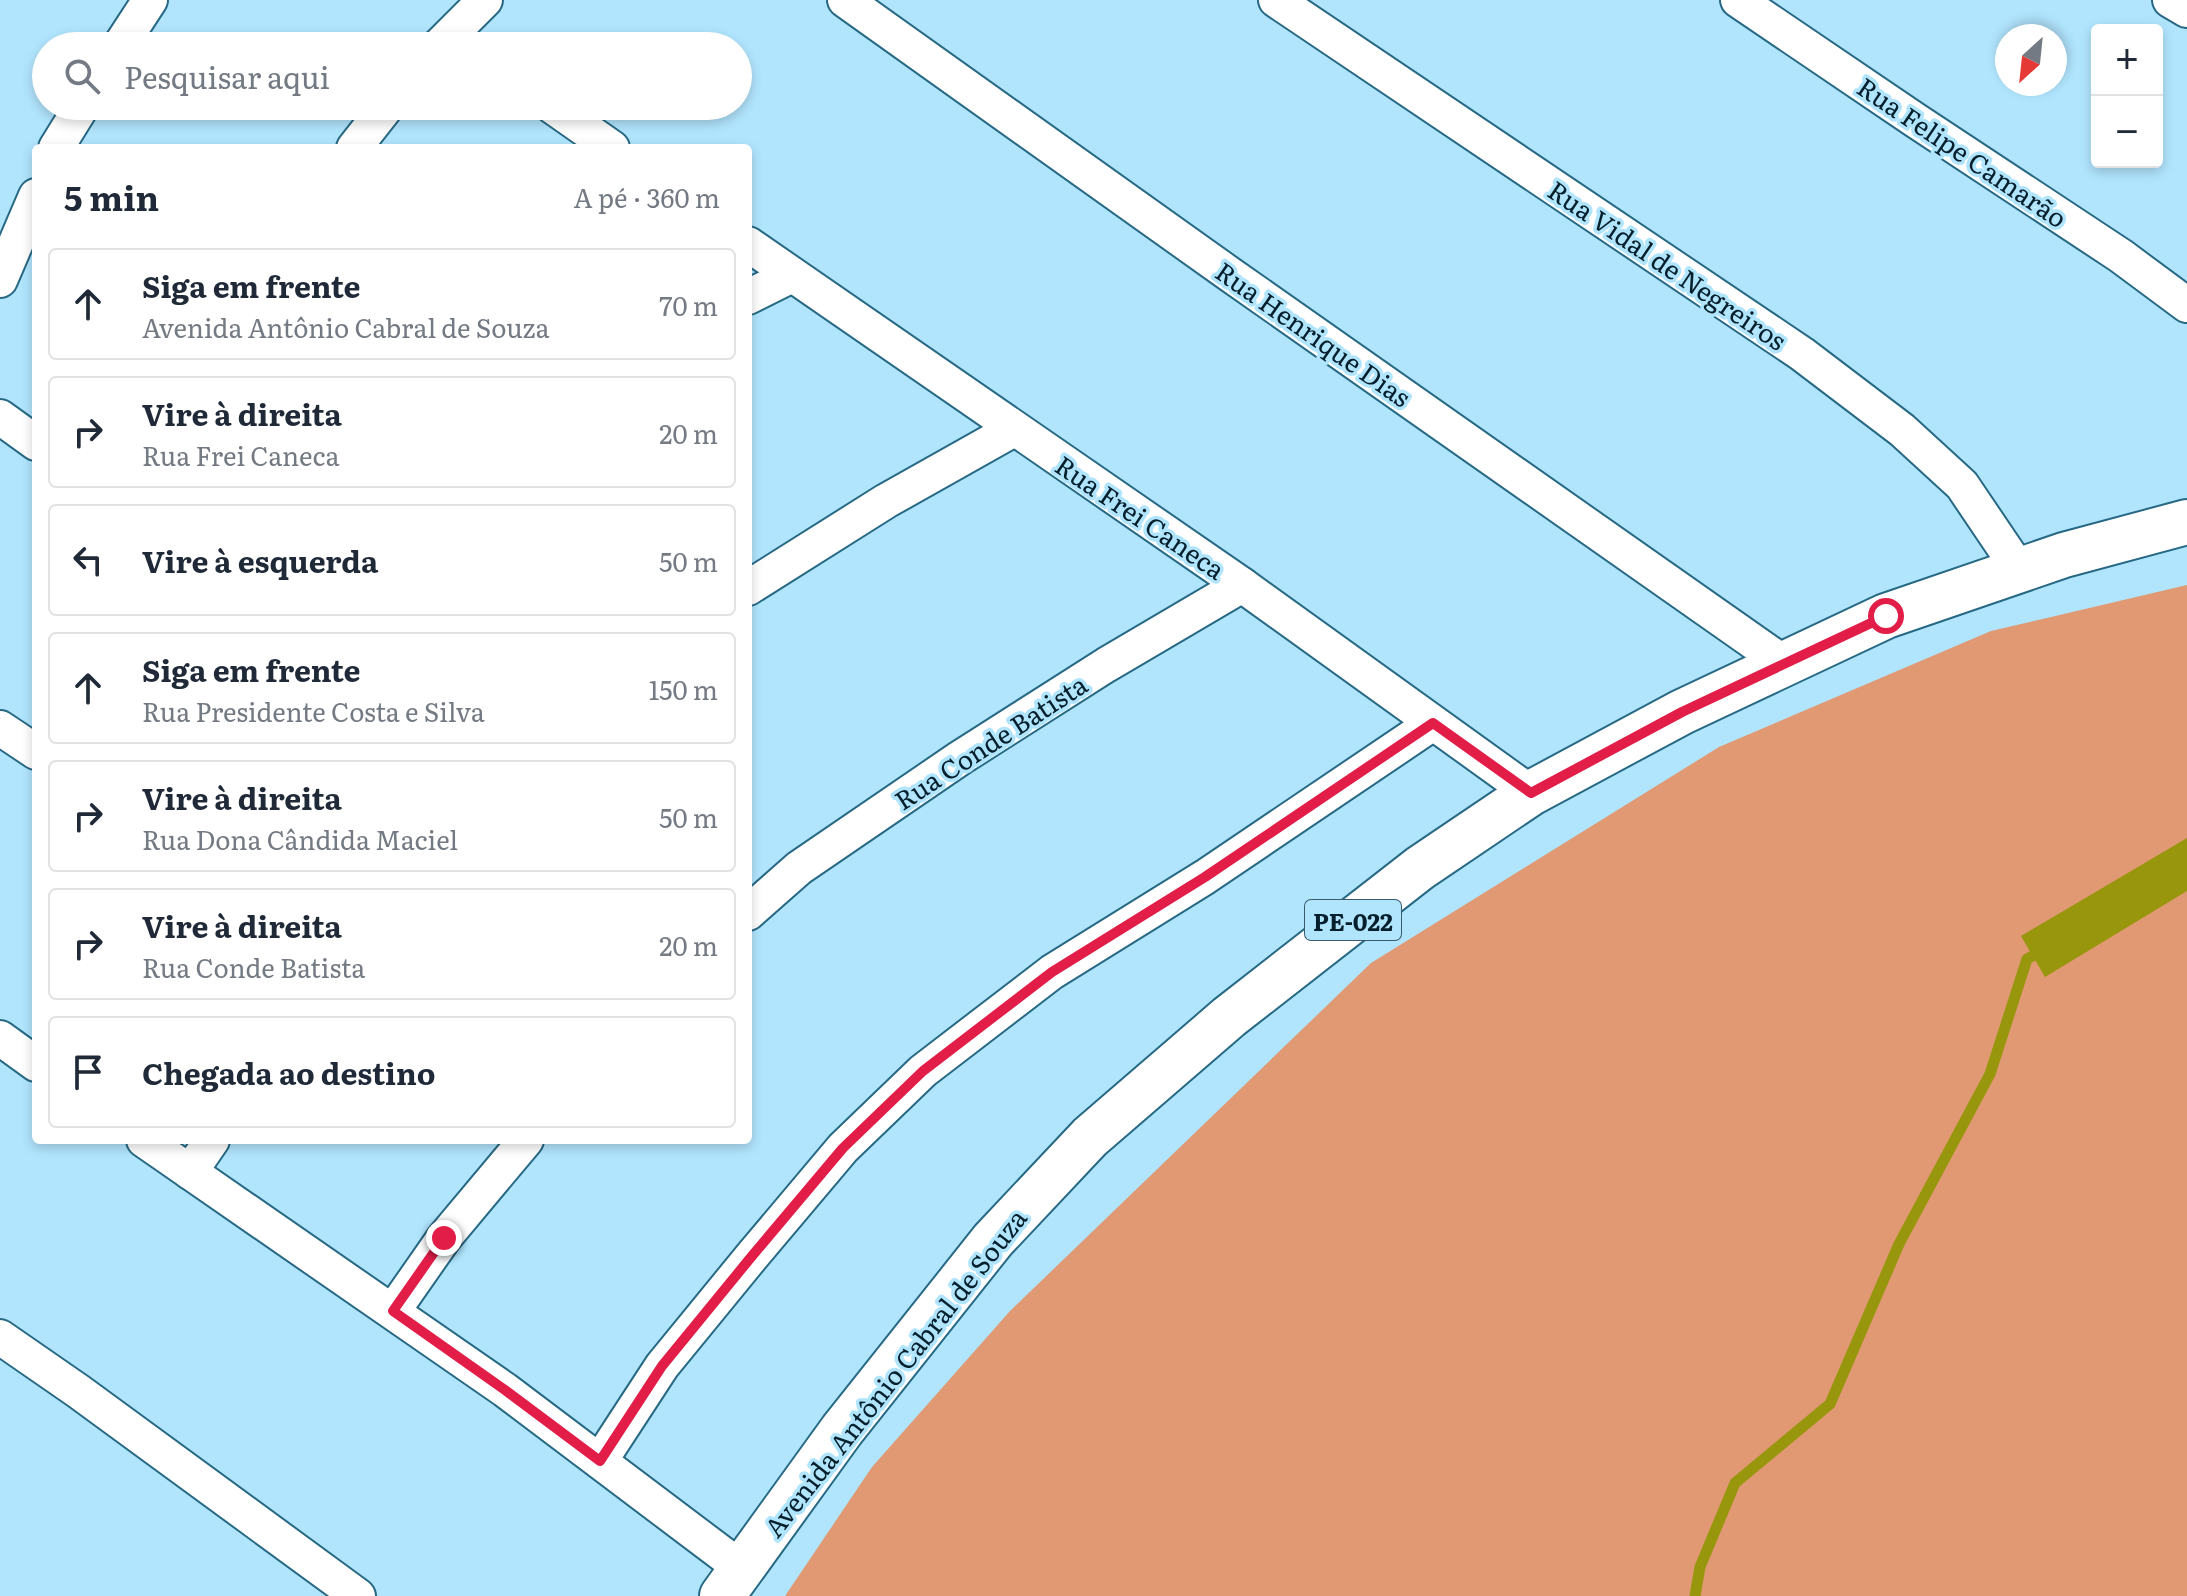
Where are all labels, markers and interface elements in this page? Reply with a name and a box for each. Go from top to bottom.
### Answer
north arrow [1995,24,2067,96]
map controls [2091,24,2163,168]
button: + [2091,24,2163,96]
search box [32,32,752,120]
icon: search [60,54,104,98]
text: Pesquisar aqui [124,54,330,98]
street label: Rua Felipe Camarão [1850,66,2076,236]
button: − [2091,96,2163,168]
street label: Rua Vidal de Negreiros [1541,169,1795,359]
text: 5 min [64,171,159,221]
text: A pé · 360 m [574,177,720,216]
street label: Rua Henrique Dias [1208,251,1420,415]
text: Siga em frente [142,263,361,307]
icon: ahead [66,282,110,326]
text: 70 m [659,285,718,324]
text: Avenida Antônio Cabral de Souza [142,307,549,346]
text: Vire à direita [142,391,342,435]
icon: right [66,410,110,454]
text: 20 m [659,413,718,452]
text: Rua Frei Caneca [142,435,339,474]
street label: Rua Frei Caneca [1048,445,1234,587]
icon: left [66,538,110,582]
text: Vire à esquerda [142,538,378,582]
text: 50 m [659,541,718,580]
route start [1868,598,1904,634]
text: Siga em frente [142,647,361,691]
street label: Rua Conde Batista [886,664,1094,818]
icon: ahead [66,666,110,710]
text: 150 m [649,669,718,708]
text: Rua Presidente Costa e Silva [142,691,485,730]
text: Vire à direita [142,775,342,819]
icon: right [66,794,110,838]
text: 50 m [659,797,718,836]
text: Rua Dona Cândida Maciel [142,819,458,858]
road number: PE-022 [1305,900,1401,940]
text: Vire à direita [142,903,342,947]
icon: right [66,922,110,966]
text: 20 m [659,925,718,964]
text: Rua Conde Batista [142,947,365,986]
icon: arrive [66,1050,110,1094]
text: Chegada ao destino [142,1050,435,1094]
street label: Avenida Antônio Cabral de Souza [753,1199,1035,1545]
route end [426,1220,462,1256]

